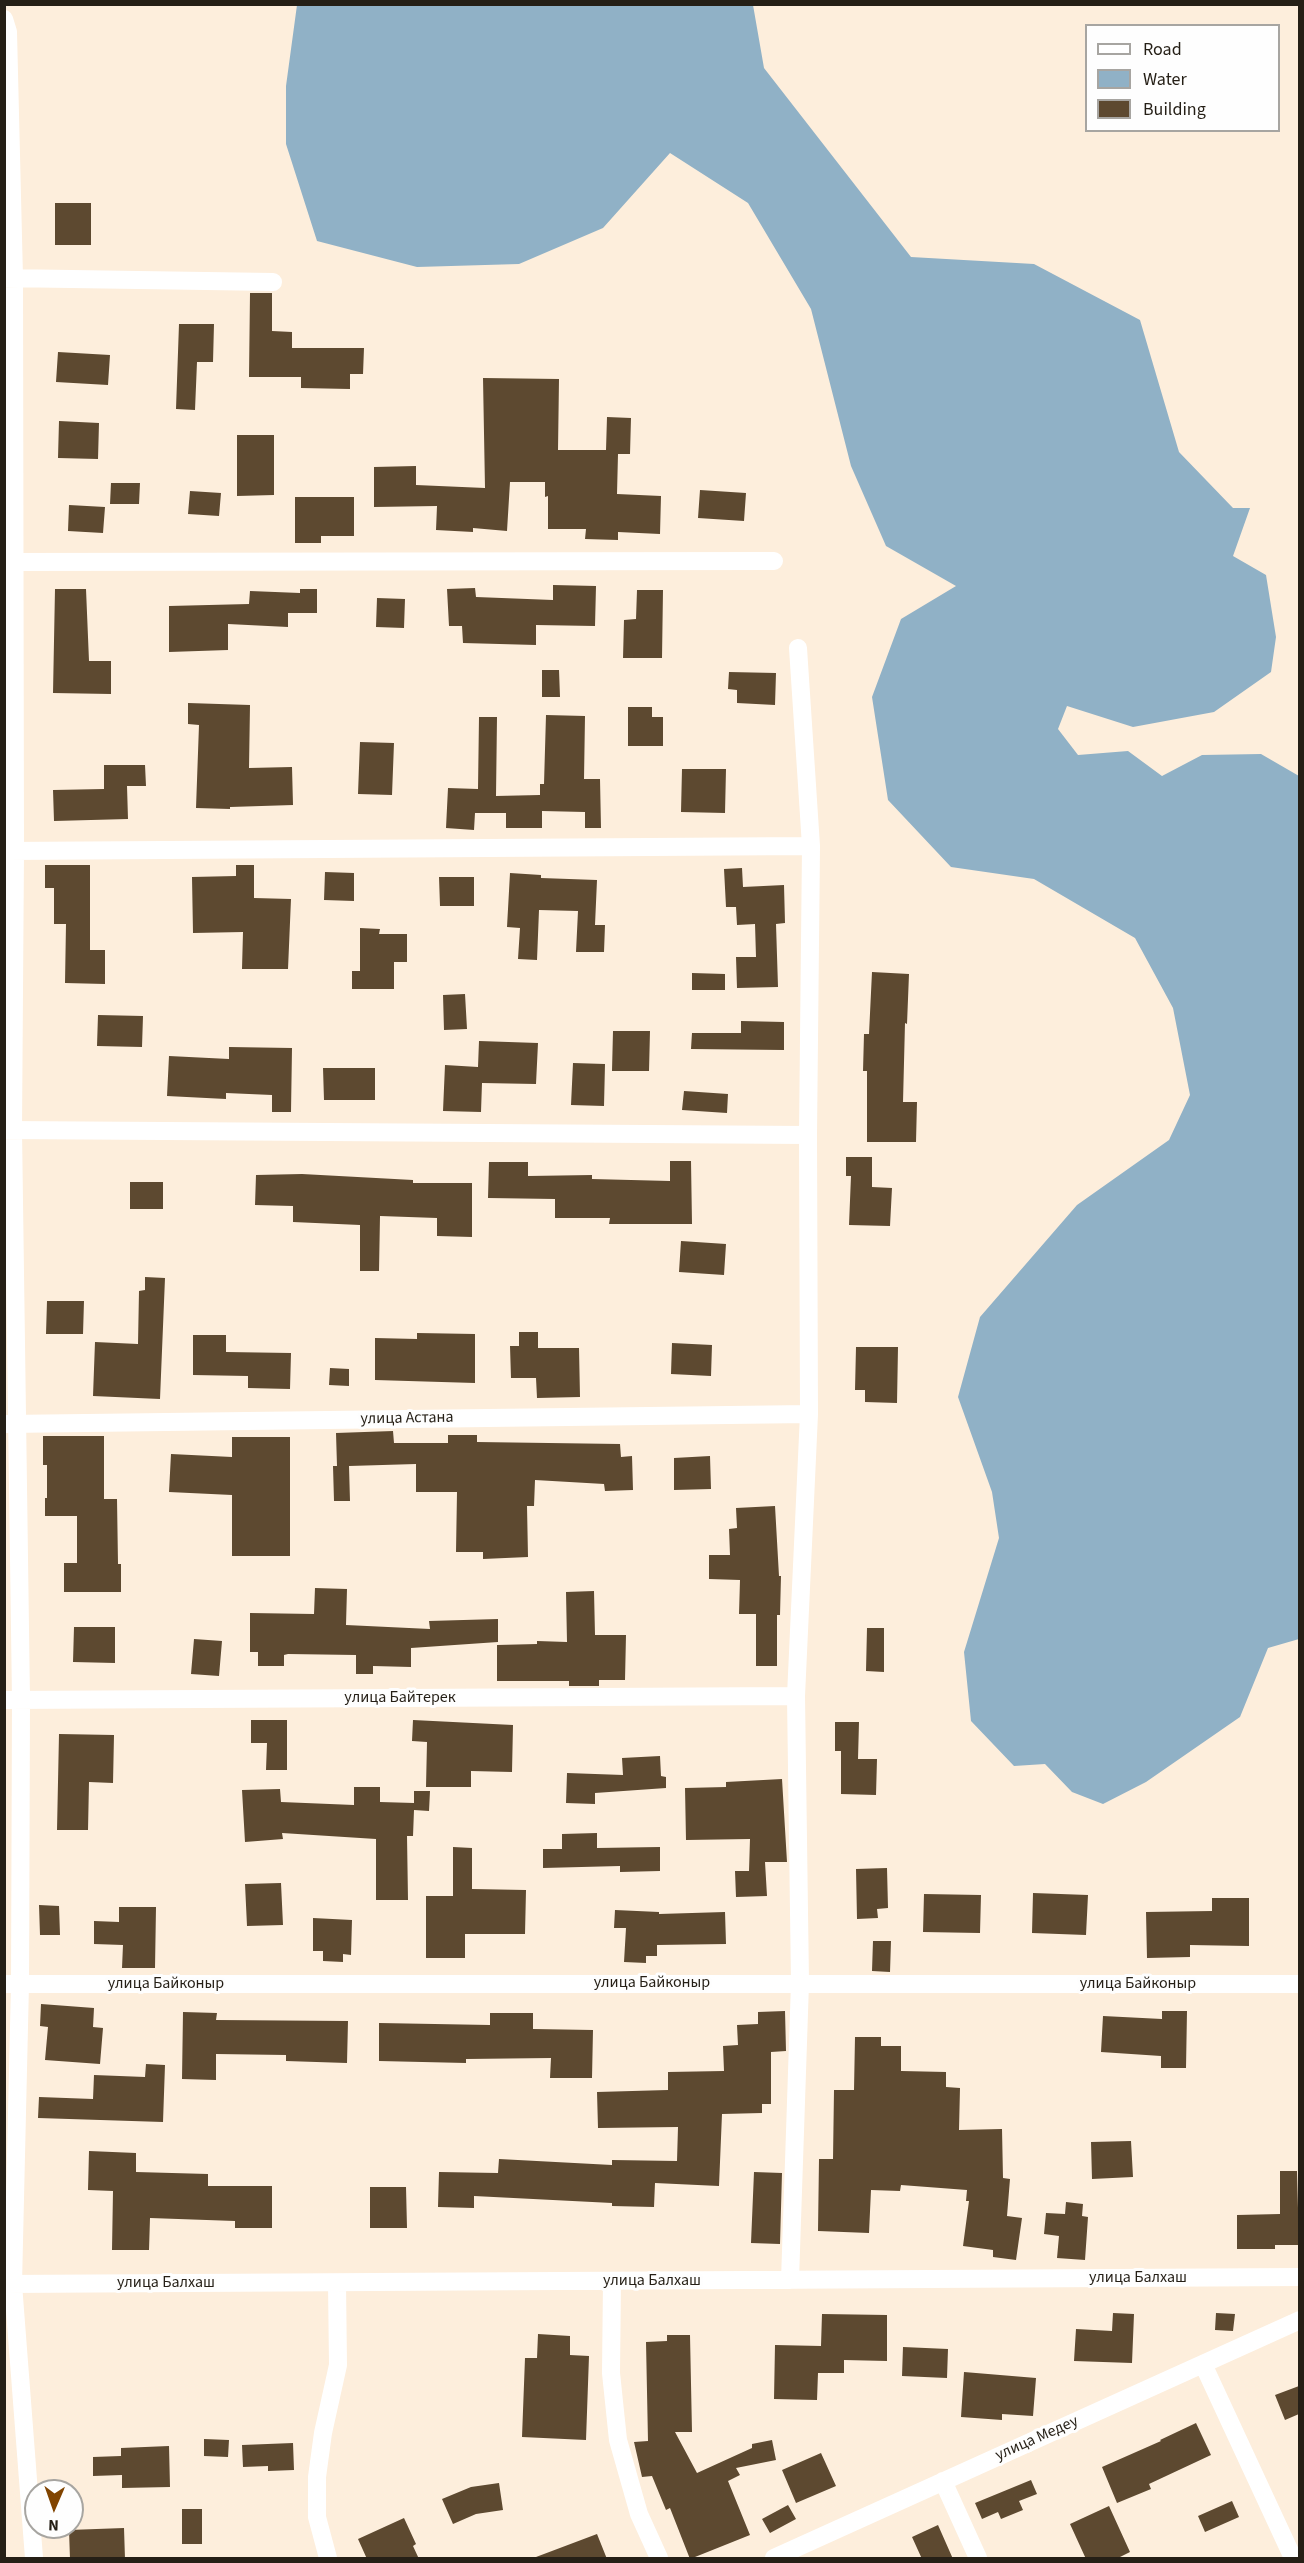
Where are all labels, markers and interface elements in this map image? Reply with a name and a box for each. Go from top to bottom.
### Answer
legend [1085,24,1280,132]
text: Road [1143,37,1182,62]
text: Water [1143,67,1187,92]
text: Building [1143,97,1206,122]
street label: улица Астана [360,1409,454,1429]
street label: улица Байтерек [344,1688,456,1708]
street label: улица Байконыр [594,1973,710,1993]
street label: улица Байконыр [108,1974,224,1994]
street label: улица Байконыр [1080,1974,1196,1994]
street label: улица Балхаш [1089,2268,1187,2288]
street label: улица Балхаш [603,2271,701,2291]
street label: улица Балхаш [117,2273,215,2293]
street label: улица Медеу [993,2412,1081,2466]
north arrow [24,2479,84,2539]
text: N [48,2514,59,2536]

